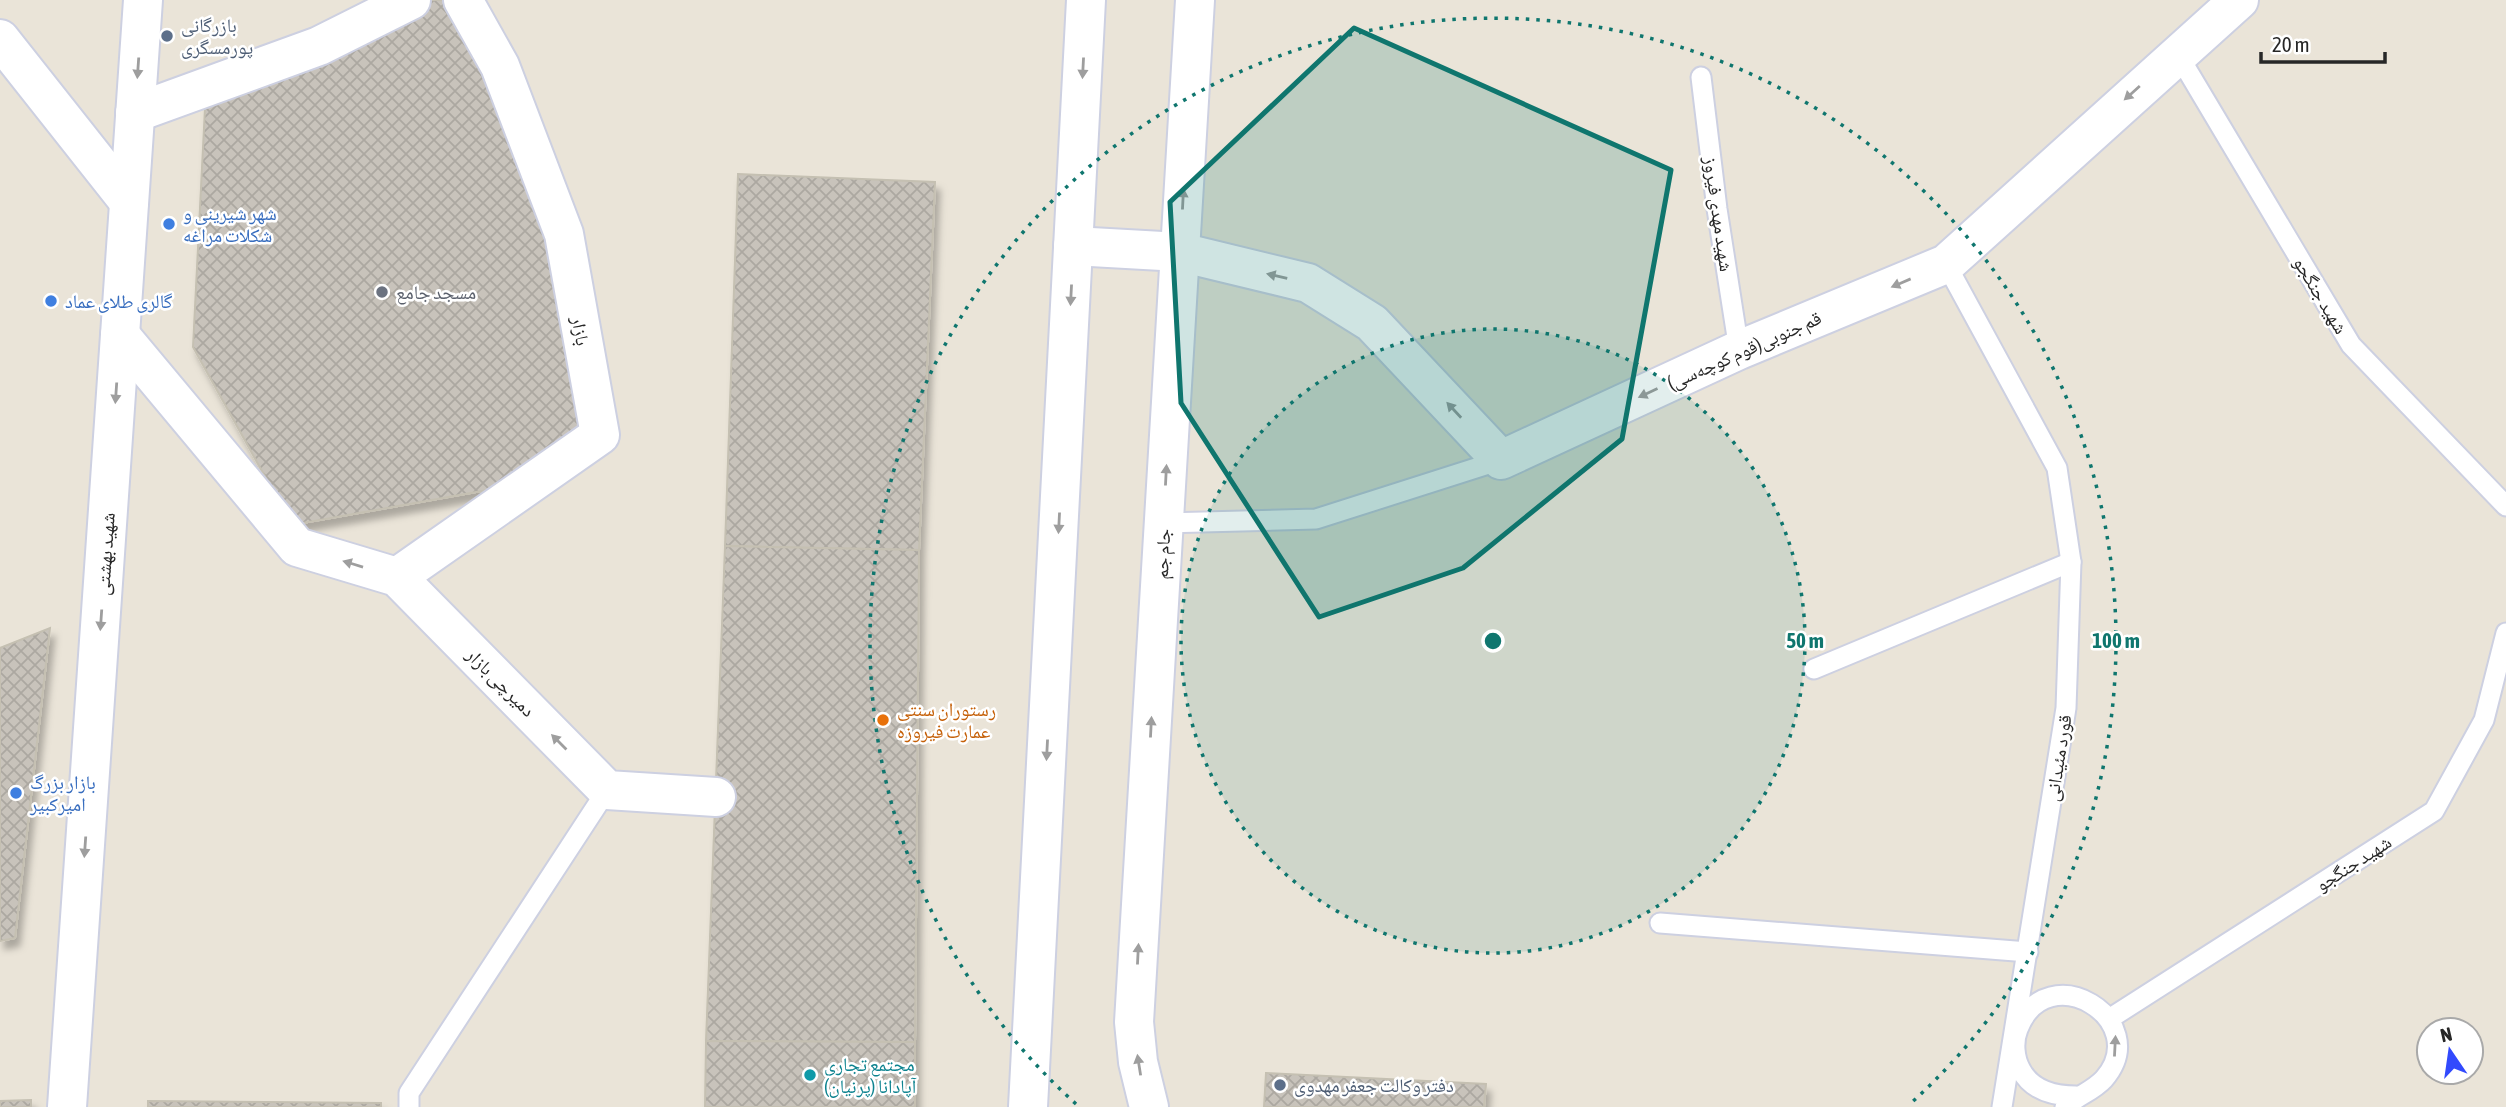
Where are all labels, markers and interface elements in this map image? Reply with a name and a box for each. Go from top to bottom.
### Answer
place label: بازرگانی پورمسگری [181,14,253,59]
scale bar [2261,21,2385,65]
marker: بازرگانی پورمسگری [159,28,175,44]
text: 20 m [2272,32,2310,56]
one-way arrow [133,57,144,79]
one-way arrow [1077,57,1088,79]
one-way arrow [2124,85,2141,101]
street label: شهید مهدی فیروز [1699,154,1738,273]
one-way arrow [1178,188,1189,210]
place label: شهر شیرینی و شکلات مراغه [183,202,277,247]
marker: شهر شیرینی و شکلات مراغه [161,216,177,232]
street label: شهید جنگجو [2289,252,2353,338]
one-way arrow [1266,270,1288,281]
one-way arrow [1890,277,1911,288]
place label: مسجد جامع [396,281,476,305]
marker: مسجد جامع [374,284,390,300]
one-way arrow [1065,285,1076,307]
place label: گالری طلای عماد [65,290,172,313]
marker: گالری طلای عماد [43,293,59,309]
street label: قم جنوبی(قوم کوچه‌سی) [1664,306,1826,397]
street label: بازار [566,314,594,347]
one-way arrow [110,382,121,404]
one-way arrow [1637,388,1658,399]
one-way arrow [1446,402,1463,419]
one-way arrow [1161,464,1172,486]
street label: شهید بهشتی [91,512,120,596]
one-way arrow [1053,512,1064,534]
street label: جام جم [1150,528,1177,580]
one-way arrow [343,558,364,569]
one-way arrow [95,609,106,631]
text: 50 m [1786,628,1824,652]
text: 100 m [2092,628,2140,652]
centre of rings [1481,629,1505,653]
street label: دمیرچی بازار [461,642,540,722]
place label: رستوران سنتی عمارت فیروزه [897,698,996,743]
marker: رستوران سنتی عمارت فیروزه [875,712,891,728]
street label: قورد مئیدانی [2040,713,2077,803]
one-way arrow [1146,716,1157,738]
one-way arrow [551,733,568,750]
one-way arrow [1041,739,1052,761]
place label: بازار بزرگ امیرکبیر [29,771,96,816]
marker: بازار بزرگ امیرکبیر [8,785,24,801]
street label: شهید جنگجو [2311,830,2396,897]
one-way arrow [79,836,90,858]
one-way arrow [1133,943,1144,965]
north arrow [2415,1016,2485,1086]
text: N [2438,1022,2454,1046]
one-way arrow [2109,1035,2120,1057]
place label: مجتمع تجاری آپادانا (پرنیان) [824,1053,917,1098]
one-way arrow [1133,1054,1144,1076]
marker: مجتمع تجاری آپادانا (پرنیان) [802,1067,818,1083]
place label: دفتر وکالت جعفر مهدوی [1294,1074,1454,1097]
marker: دفتر وکالت جعفر مهدوی [1272,1077,1288,1093]

